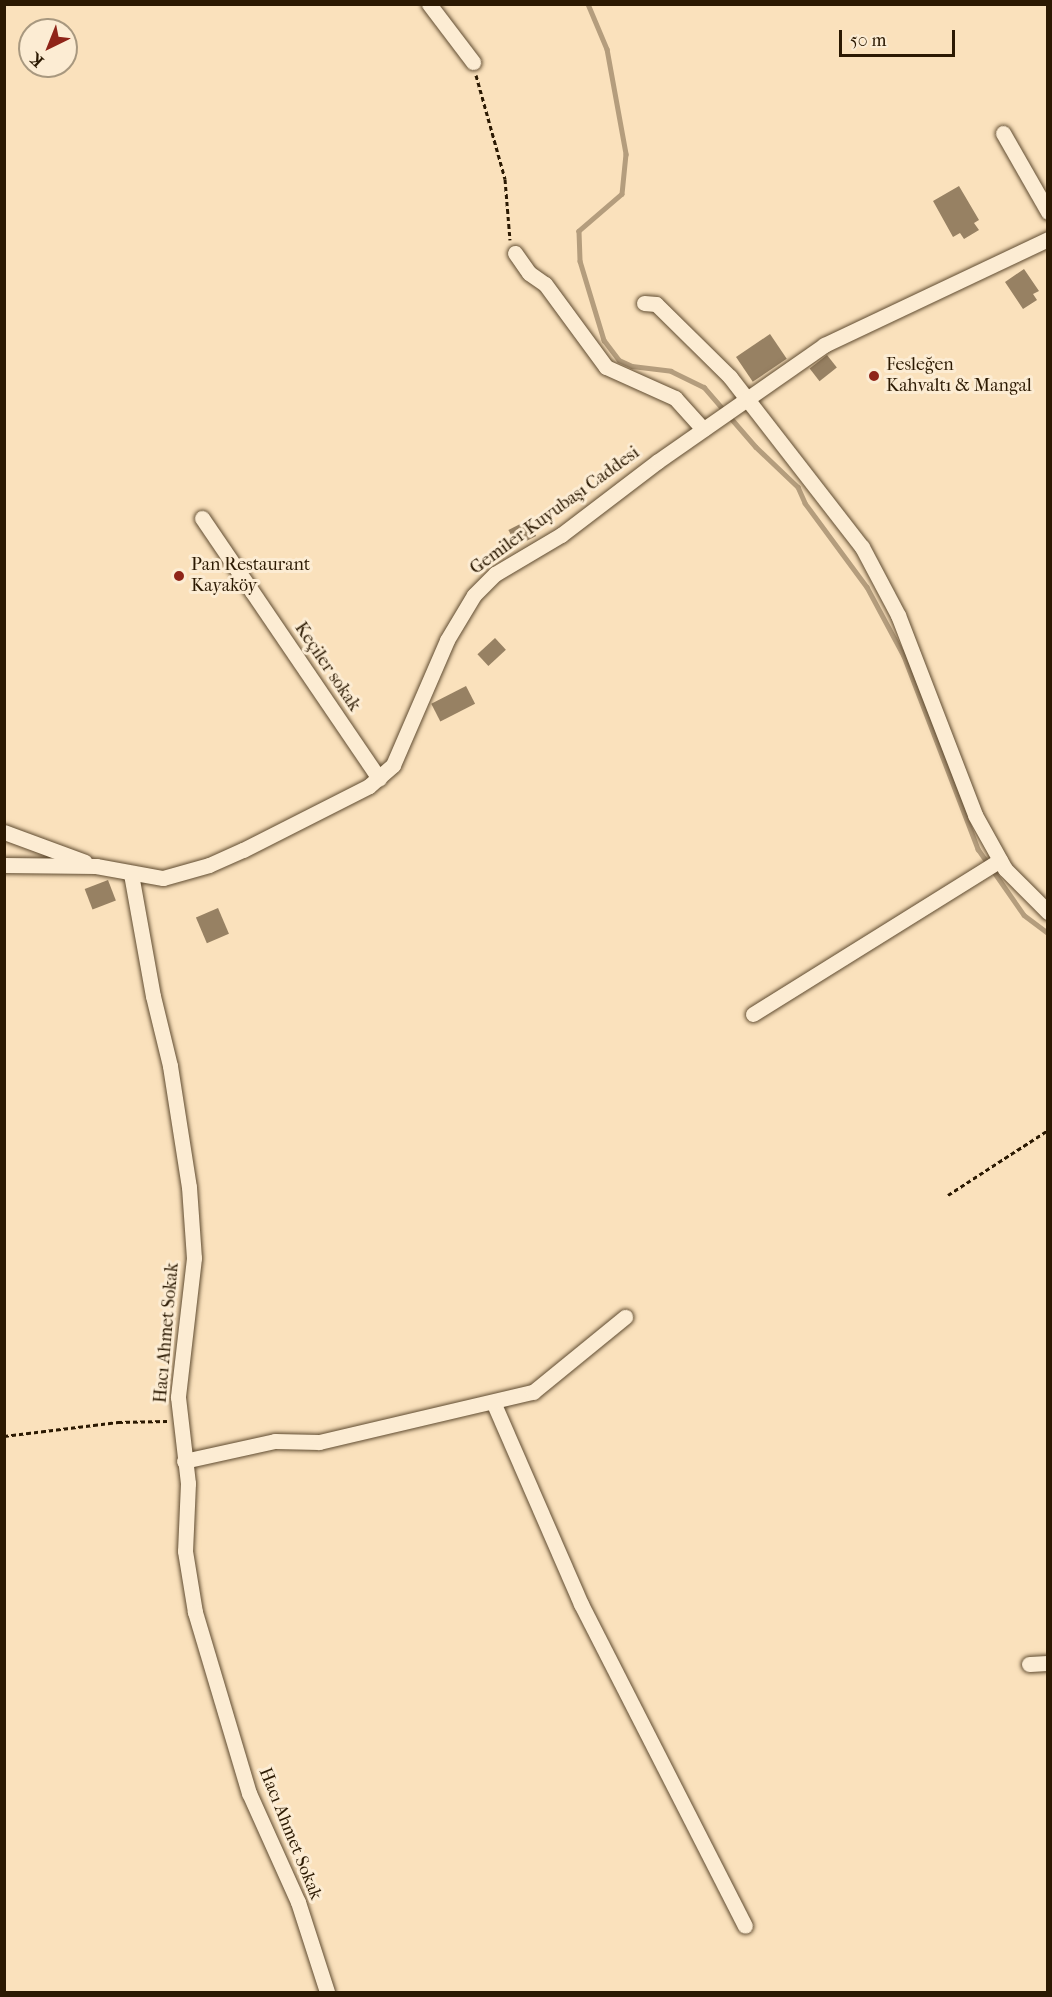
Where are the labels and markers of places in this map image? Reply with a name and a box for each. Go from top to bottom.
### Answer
place label: Fesleğen Kahvaltı & Mangal [886,355,1032,398]
marker: Fesleğen Kahvaltı & Mangal [867,369,881,383]
place label: Pan Restaurant Kayaköy [191,555,310,598]
marker: Pan Restaurant Kayaköy [172,569,186,583]

